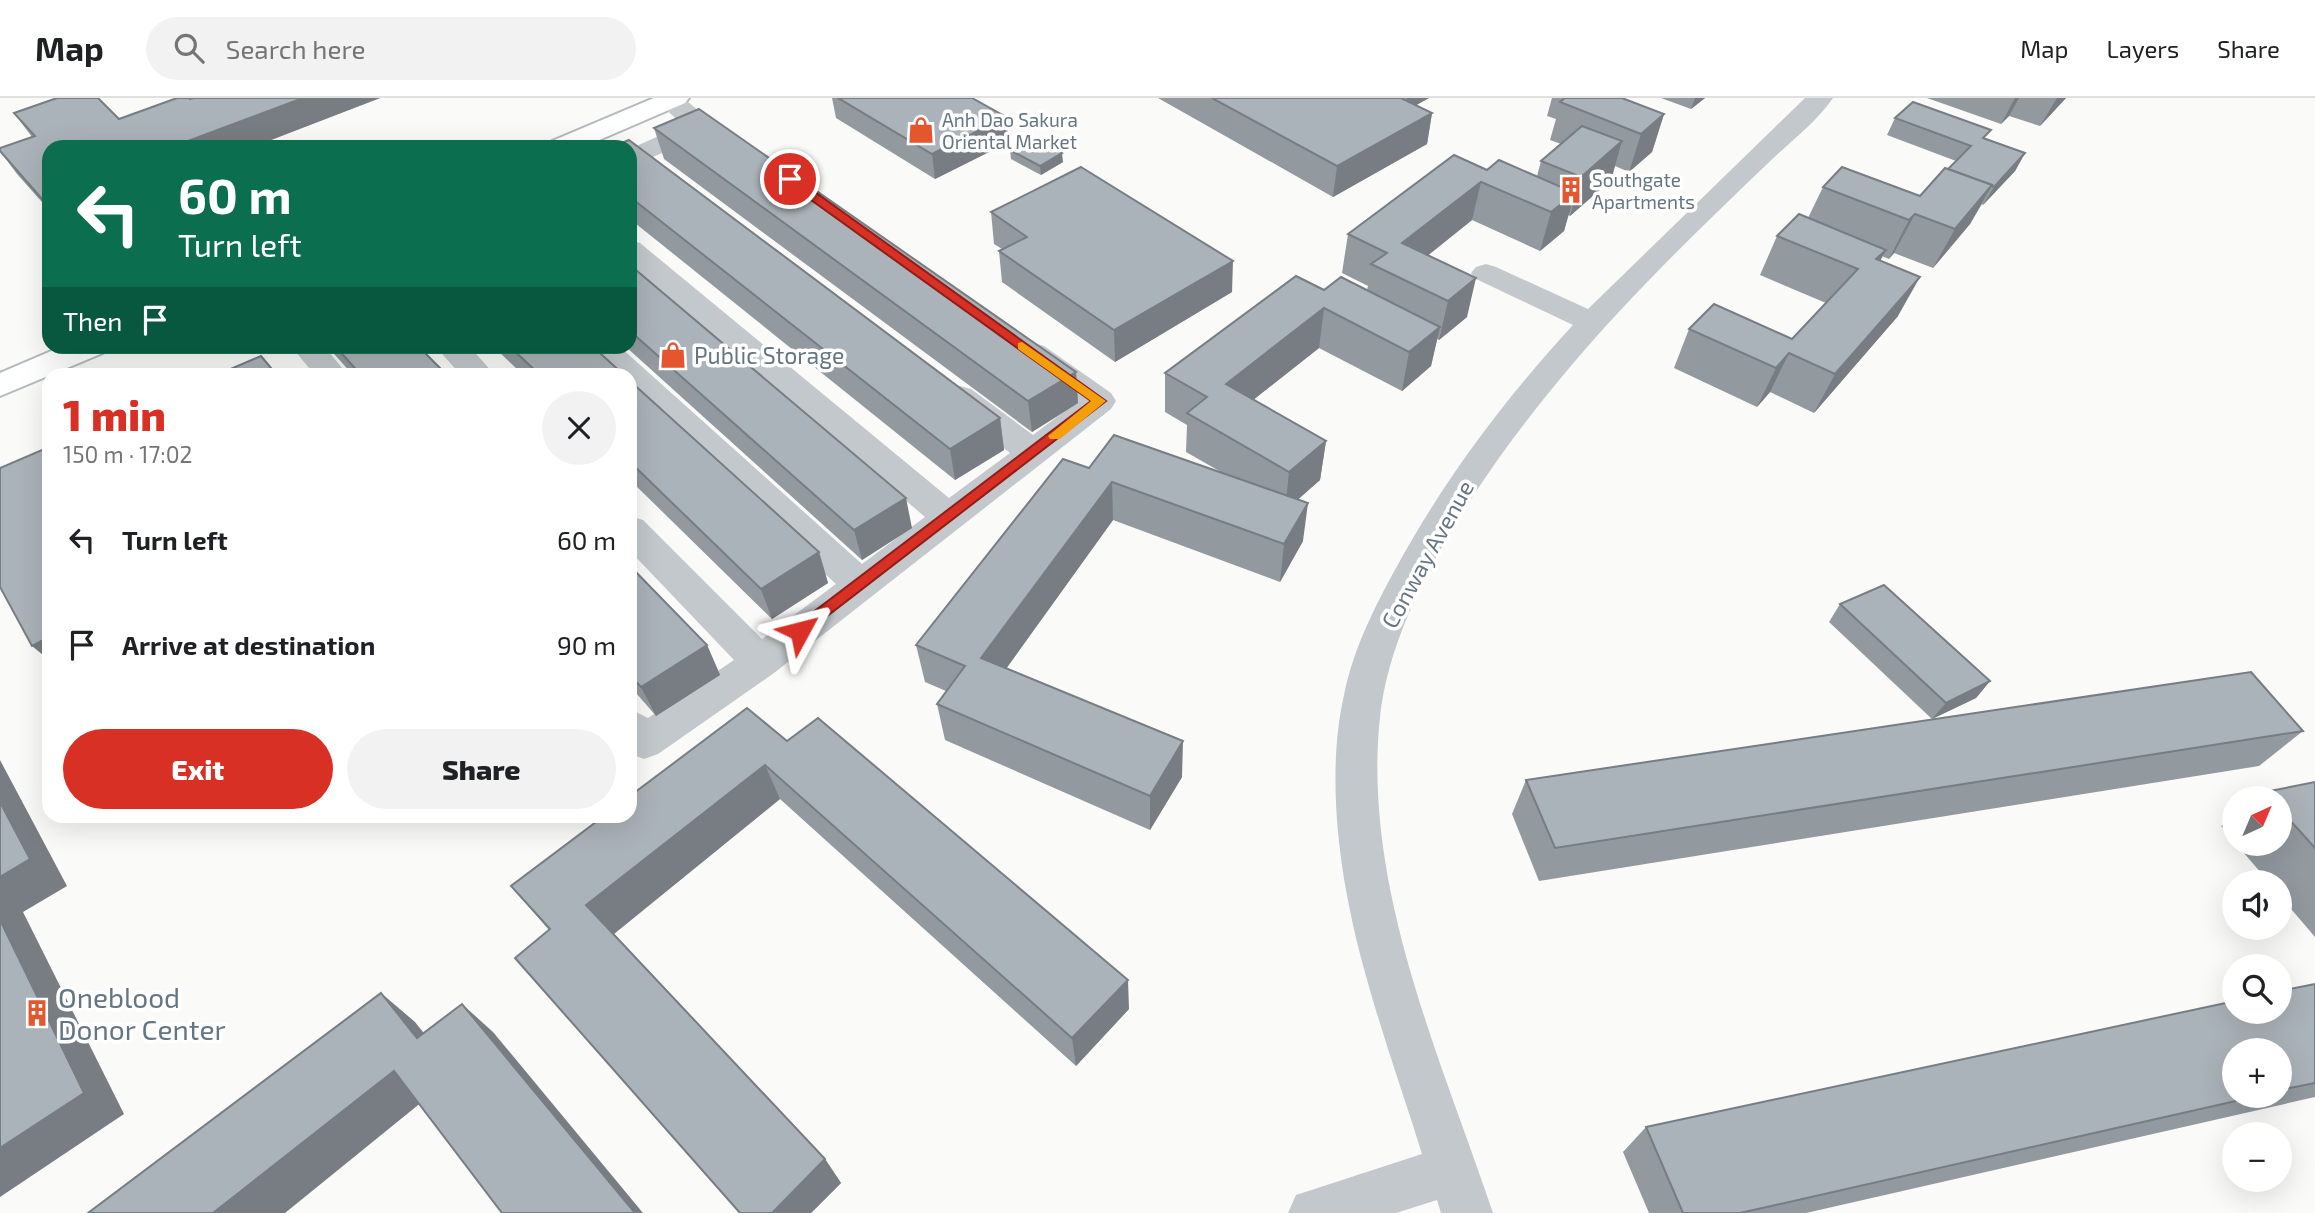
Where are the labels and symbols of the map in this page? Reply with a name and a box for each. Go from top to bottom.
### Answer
place label: Anh Dao Sakura Oriental Market [942,108,1078,153]
shop icon: Anh Dao Sakura Oriental Market [906,115,936,145]
pin [760,149,820,209]
place label: Southgate Apartments [1592,168,1695,213]
building icon: Southgate Apartments [1556,175,1586,205]
shop icon: Public Storage [658,340,688,370]
place label: Public Storage [694,341,844,369]
street label: Conway Avenue [1375,475,1479,633]
position arrow [763,594,837,668]
north arrow [2222,786,2292,856]
place label: Oneblood Donor Center [58,980,226,1046]
building icon: Oneblood Donor Center [22,998,52,1028]

